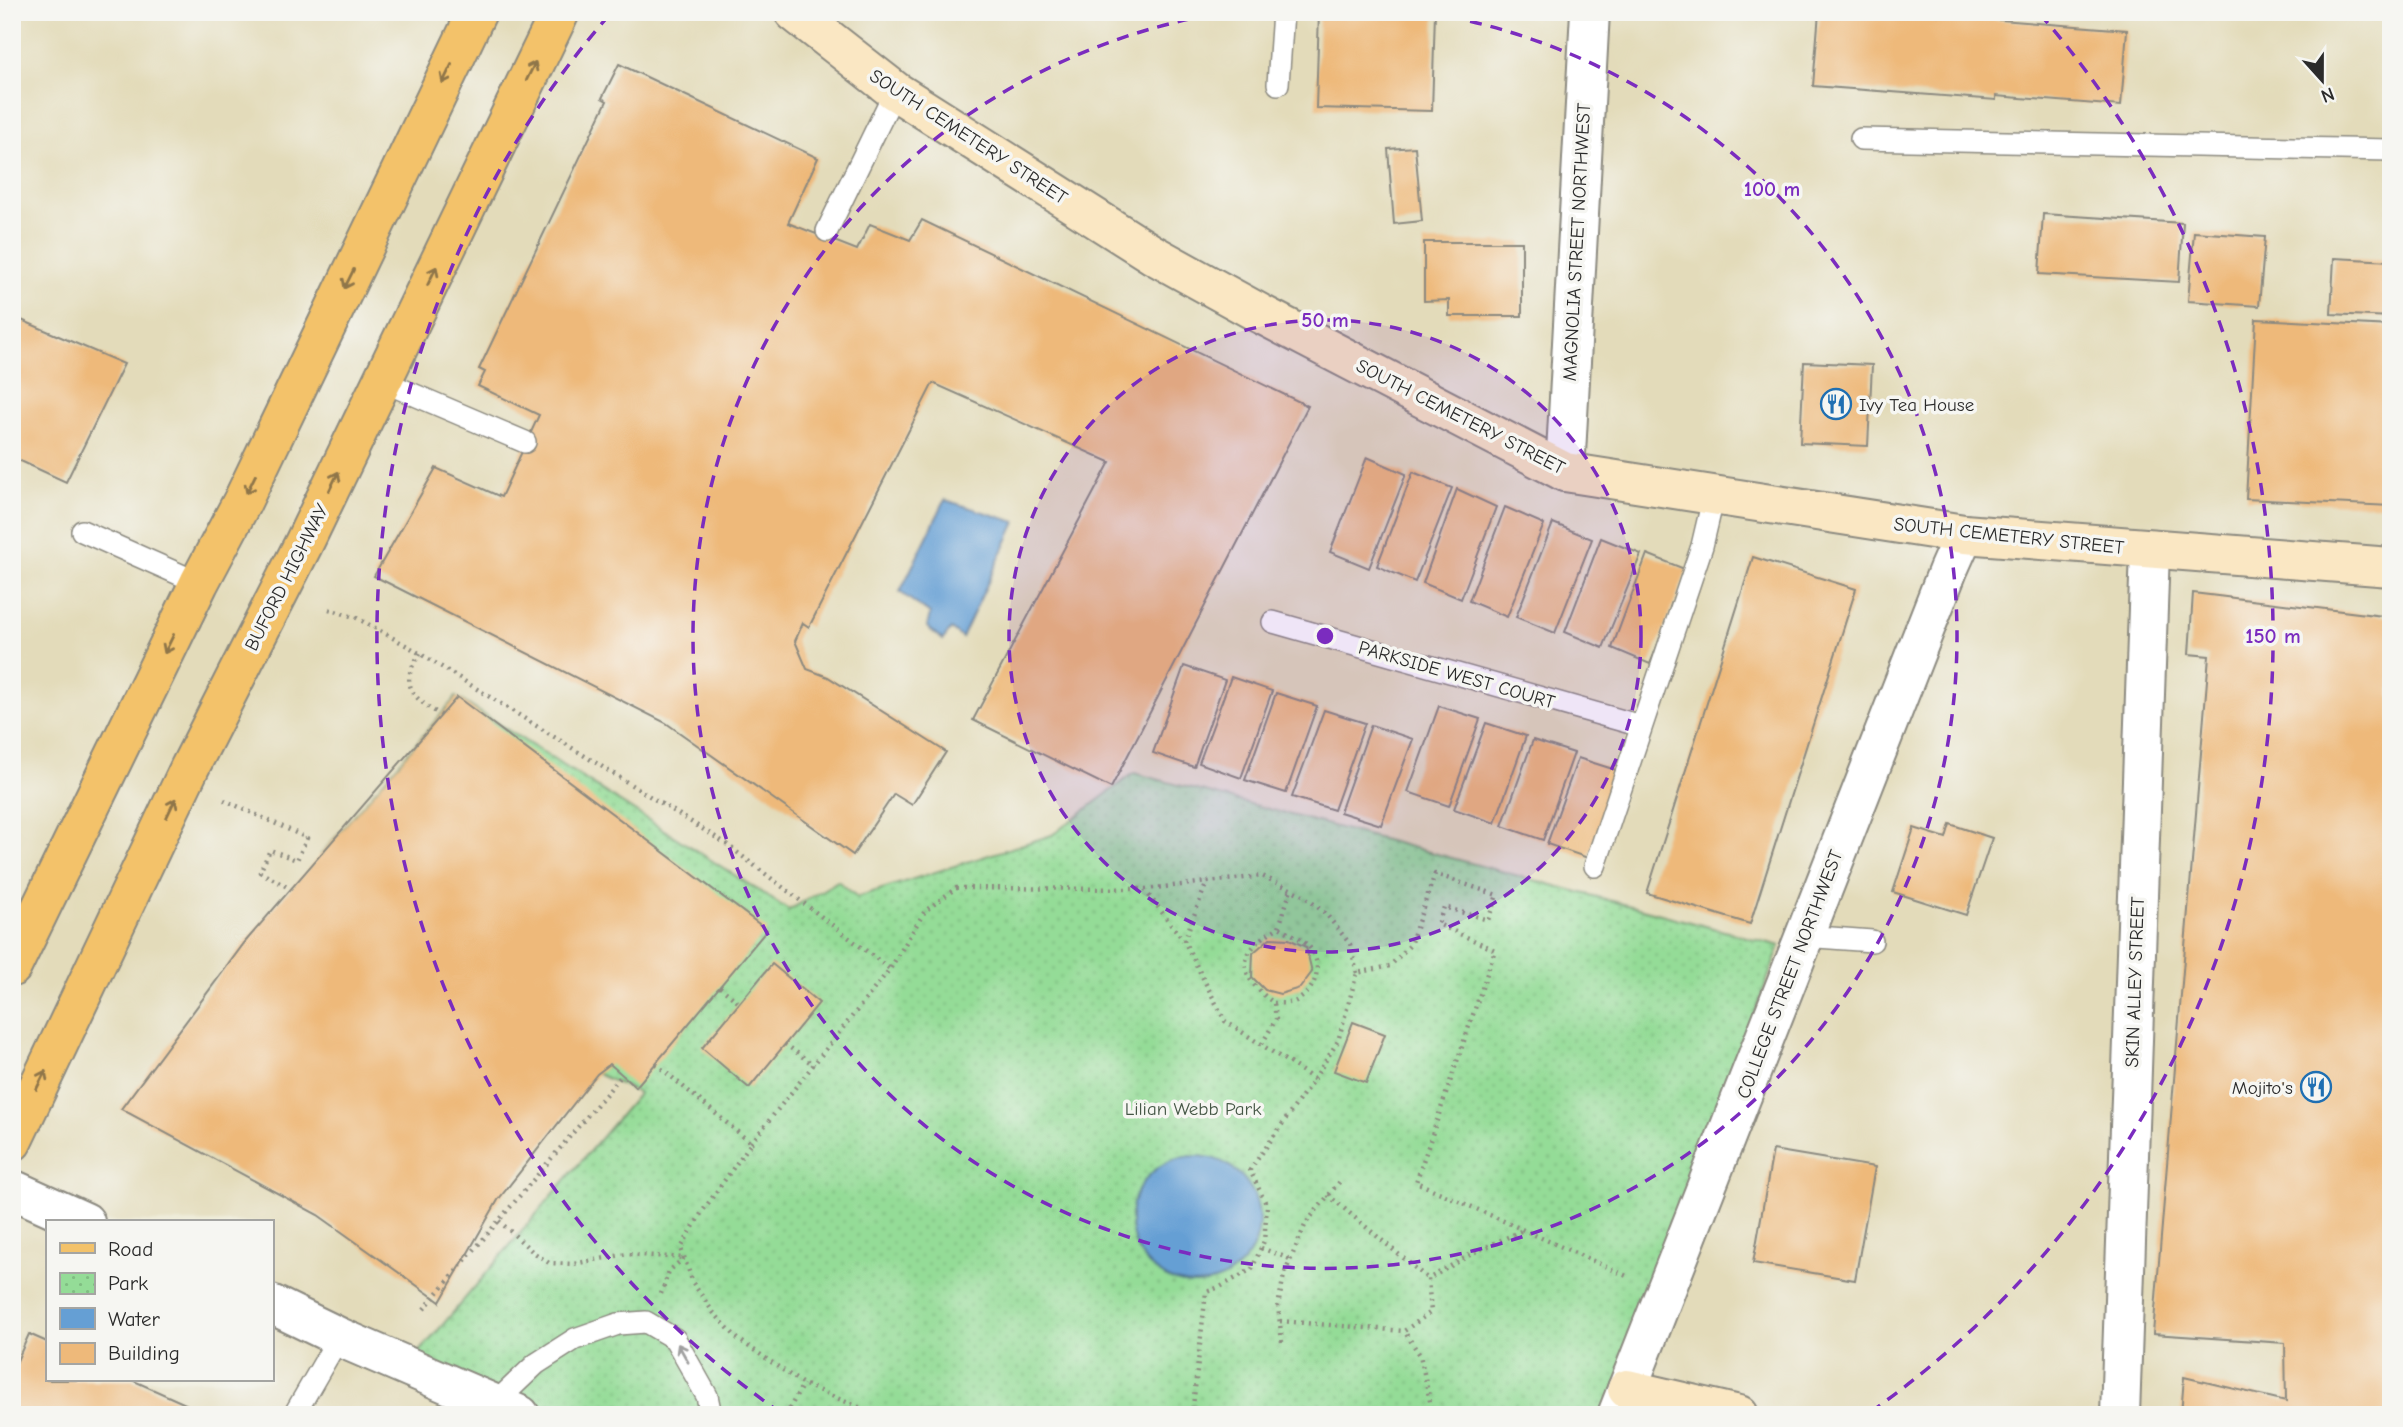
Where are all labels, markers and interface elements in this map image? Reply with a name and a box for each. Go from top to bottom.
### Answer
north arrow [2288,46,2358,116]
one-way arrow [526,61,539,82]
one-way arrow [440,63,454,84]
street label: SOUTH CEMETERY STREET [865,65,1071,209]
text: N [2318,82,2337,107]
street label: MAGNOLIA STREET NORTHWEST [1559,102,1595,382]
text: 100 m [1744,177,1800,201]
one-way arrow [426,266,439,287]
one-way arrow [342,268,355,289]
text: 50 m [1301,308,1349,332]
street label: SOUTH CEMETERY STREET [1353,355,1569,479]
restaurant icon: Ivy Tea House [1819,387,1853,421]
place label: Ivy Tea House [1859,394,1974,416]
one-way arrow [327,471,341,492]
one-way arrow [243,473,257,494]
street label: BUFORD HIGHWAY [240,500,334,655]
street label: SOUTH CEMETERY STREET [1893,513,2125,559]
centre of rings [1313,624,1337,648]
text: 150 m [2245,624,2301,648]
one-way arrow [162,633,176,654]
street label: PARKSIDE WEST COURT [1356,636,1558,714]
one-way arrow [165,798,178,819]
street label: COLLEGE STREET NORTHWEST [1732,847,1848,1102]
street label: SKIN ALLEY STREET [2121,896,2149,1068]
one-way arrow [34,1070,48,1091]
restaurant icon: Mojito's [2299,1070,2333,1104]
place label: Mojito's [2232,1077,2293,1099]
park label: Lilian Webb Park [1125,1098,1262,1120]
legend [46,1220,273,1382]
text: Road [108,1237,153,1261]
text: Park [108,1271,148,1295]
text: Water [108,1307,161,1331]
text: Building [108,1341,180,1365]
one-way arrow [676,1344,690,1364]

